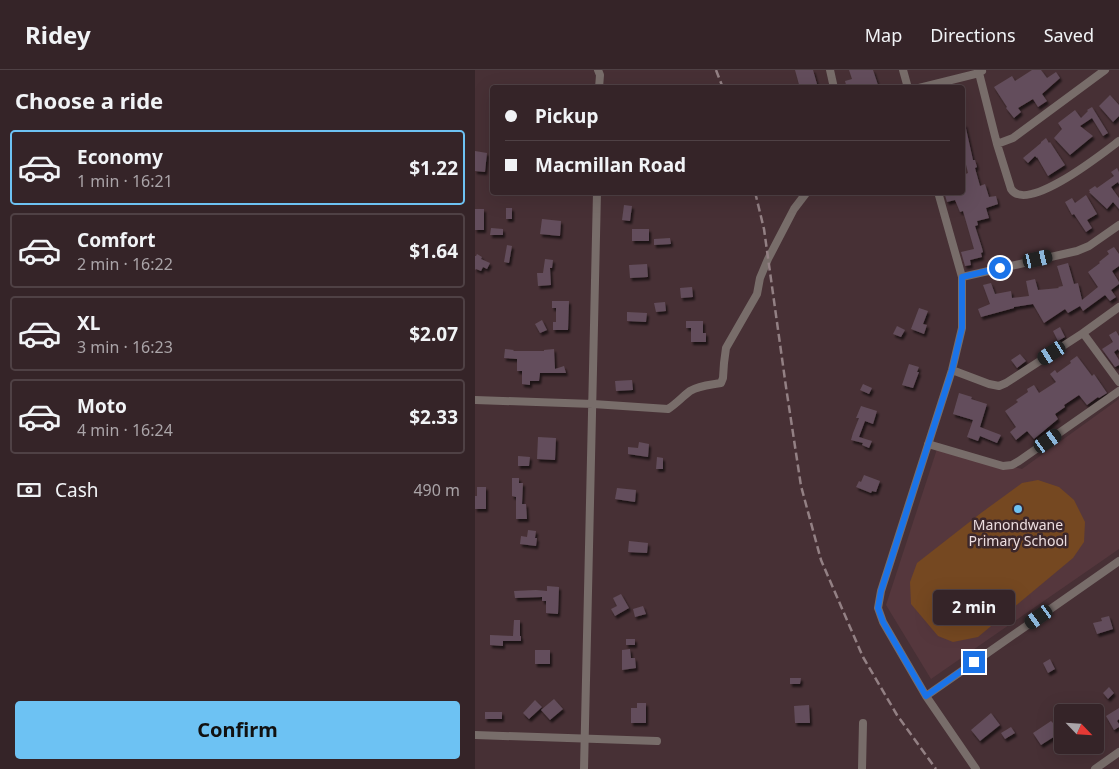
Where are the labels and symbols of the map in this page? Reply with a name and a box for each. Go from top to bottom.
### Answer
car [1021,248,1054,270]
route start [989,257,1011,279]
car [1035,339,1068,367]
car [1031,426,1064,456]
marker: Manondwane Primary School [1012,503,1024,515]
place label: Manondwane Primary School [969,515,1067,550]
callout: 2 min [933,590,1015,624]
car [1022,602,1055,632]
route end [963,651,985,673]
north arrow [1054,704,1104,754]

